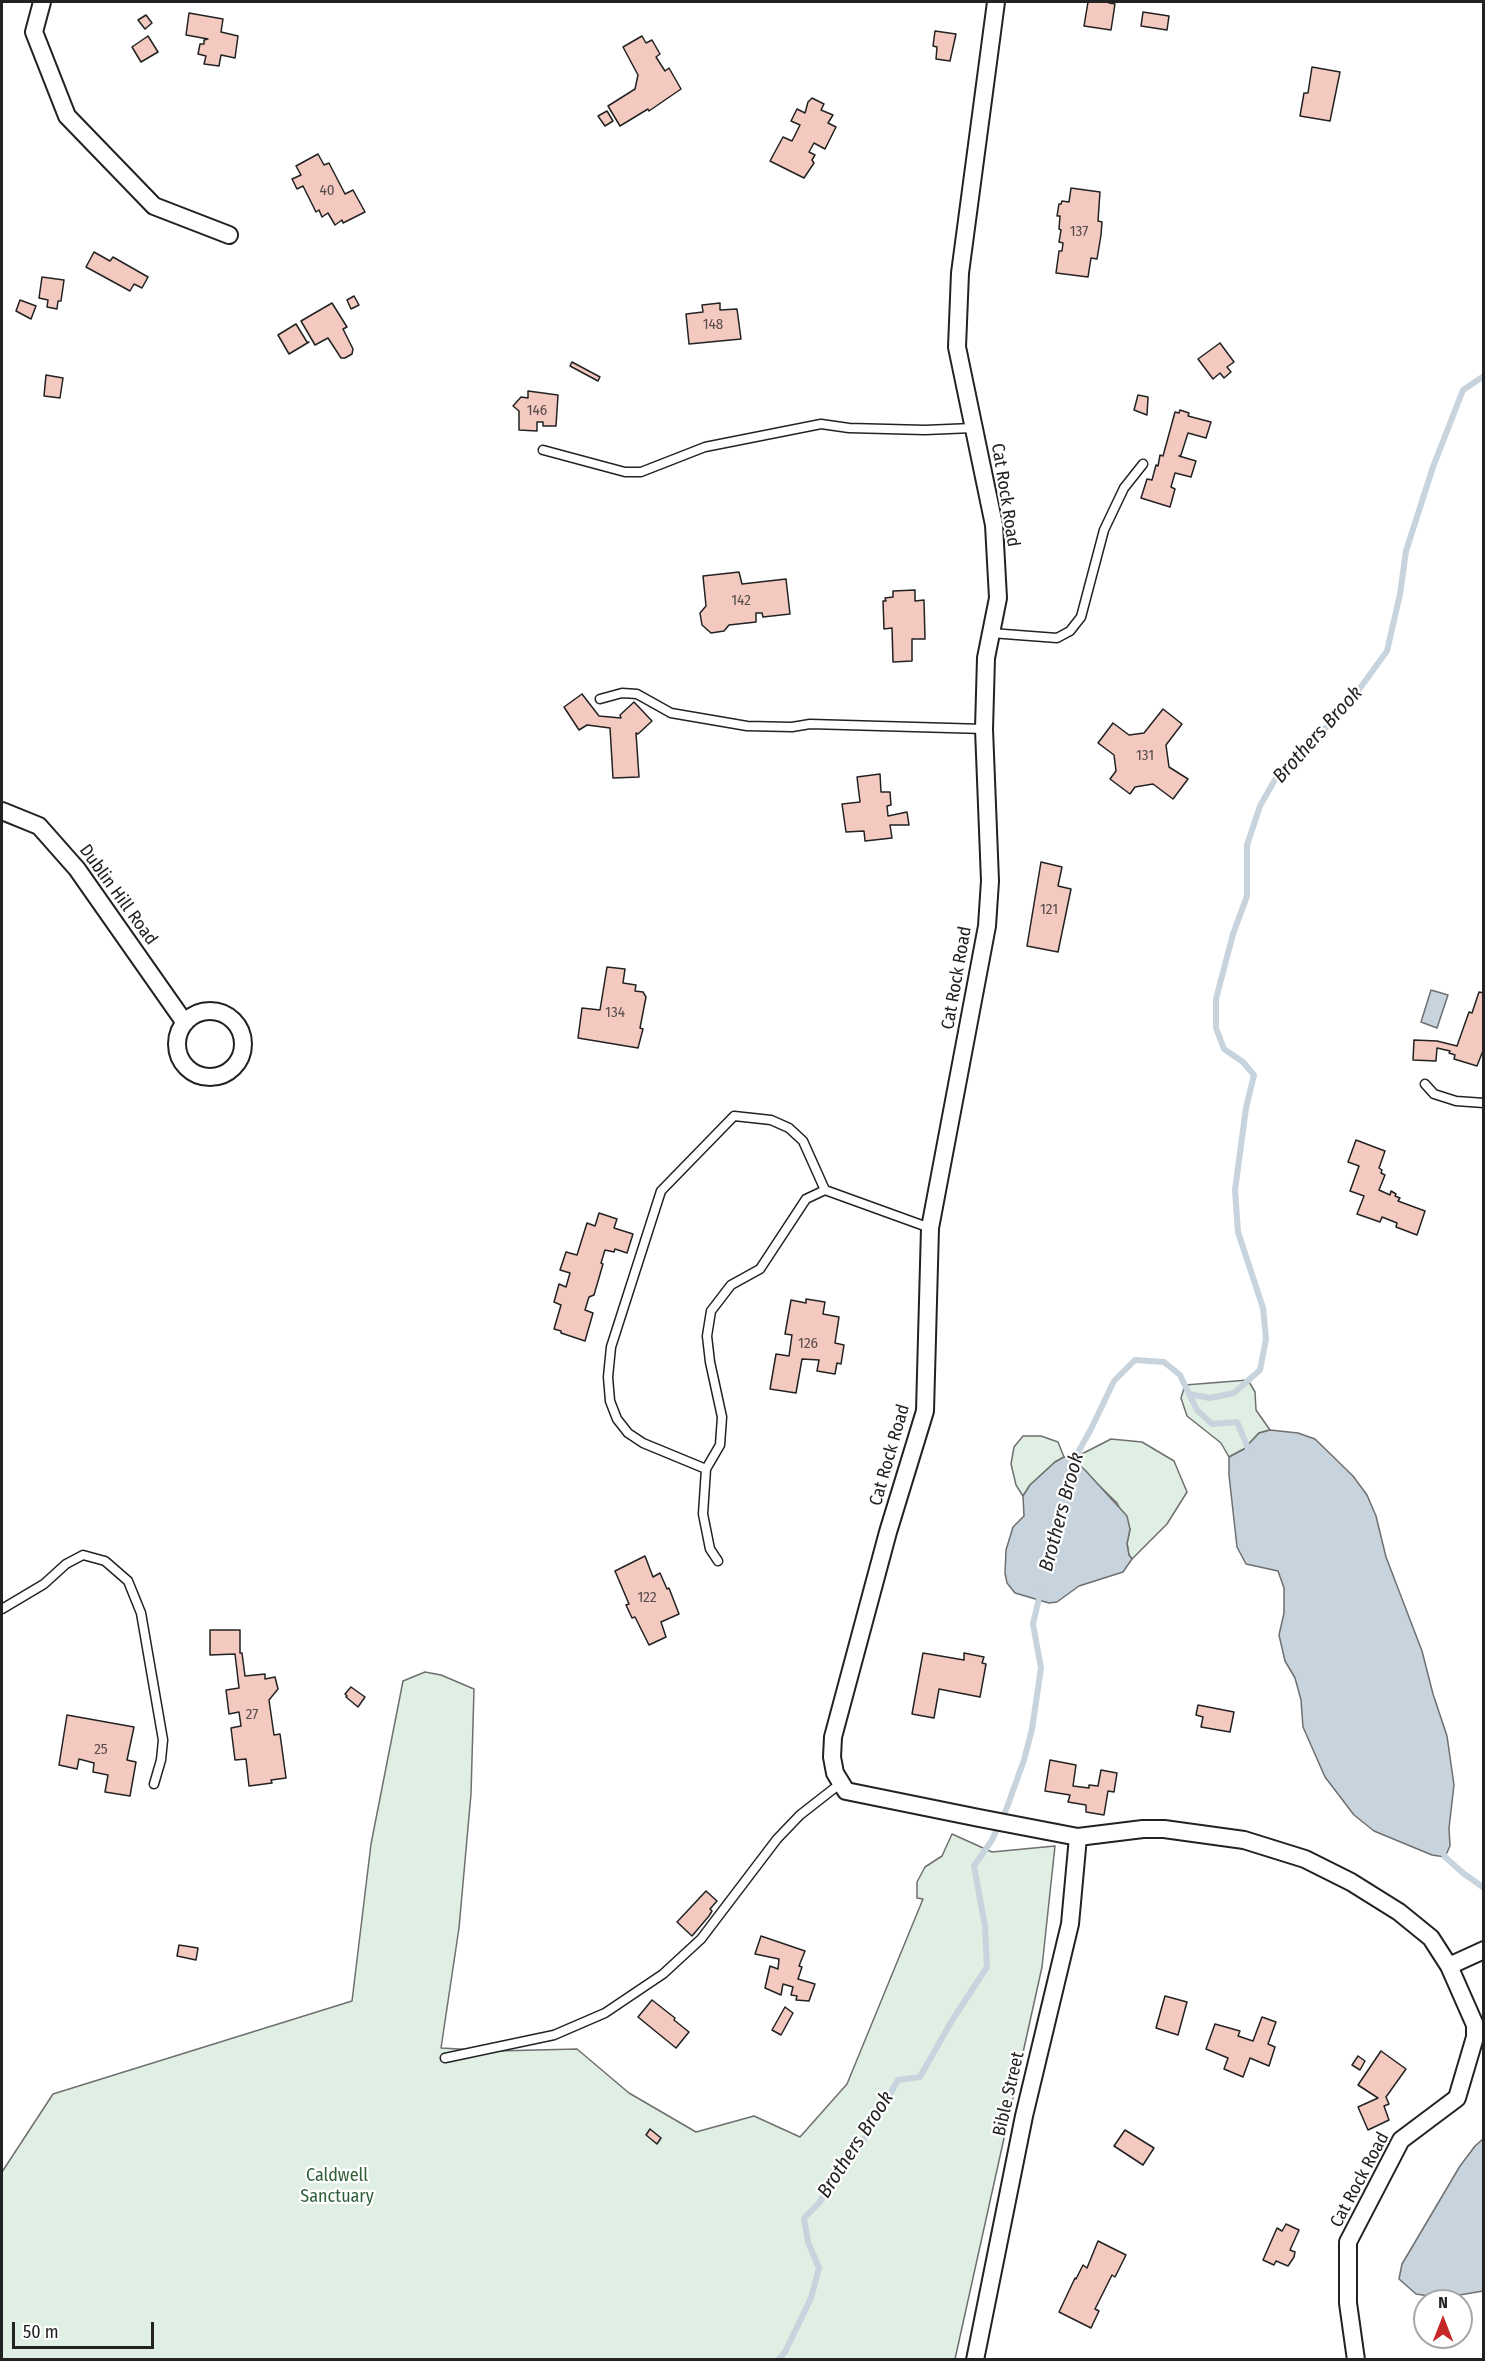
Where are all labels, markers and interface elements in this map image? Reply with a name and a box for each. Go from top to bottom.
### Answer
house number: 40 [319,182,335,200]
house number: 137 [1070,223,1088,241]
house number: 148 [703,316,723,334]
house number: 146 [527,402,547,420]
street label: Cat Rock Road [986,442,1024,548]
house number: 142 [731,592,751,610]
water label: Brothers Brook [1268,682,1368,788]
house number: 131 [1136,747,1154,765]
street label: Dublin Hill Road [74,841,162,949]
house number: 121 [1040,901,1058,919]
street label: Cat Rock Road [937,925,977,1031]
house number: 134 [605,1004,625,1022]
house number: 126 [798,1335,818,1353]
street label: Cat Rock Road [865,1402,915,1508]
water label: Brothers Brook [1035,1450,1089,1574]
house number: 122 [637,1589,657,1607]
house number: 27 [246,1706,258,1724]
house number: 25 [94,1741,108,1759]
street label: Bible Street [989,2050,1029,2138]
water label: Brothers Brook [813,2087,899,2203]
street label: Cat Rock Road [1326,2129,1394,2231]
park label: Caldwell Sanctuary [300,2165,374,2208]
north arrow [1413,2289,1473,2349]
text: N [1438,2293,1448,2312]
scale bar [15,2310,158,2348]
text: 50 m [23,2321,59,2343]

